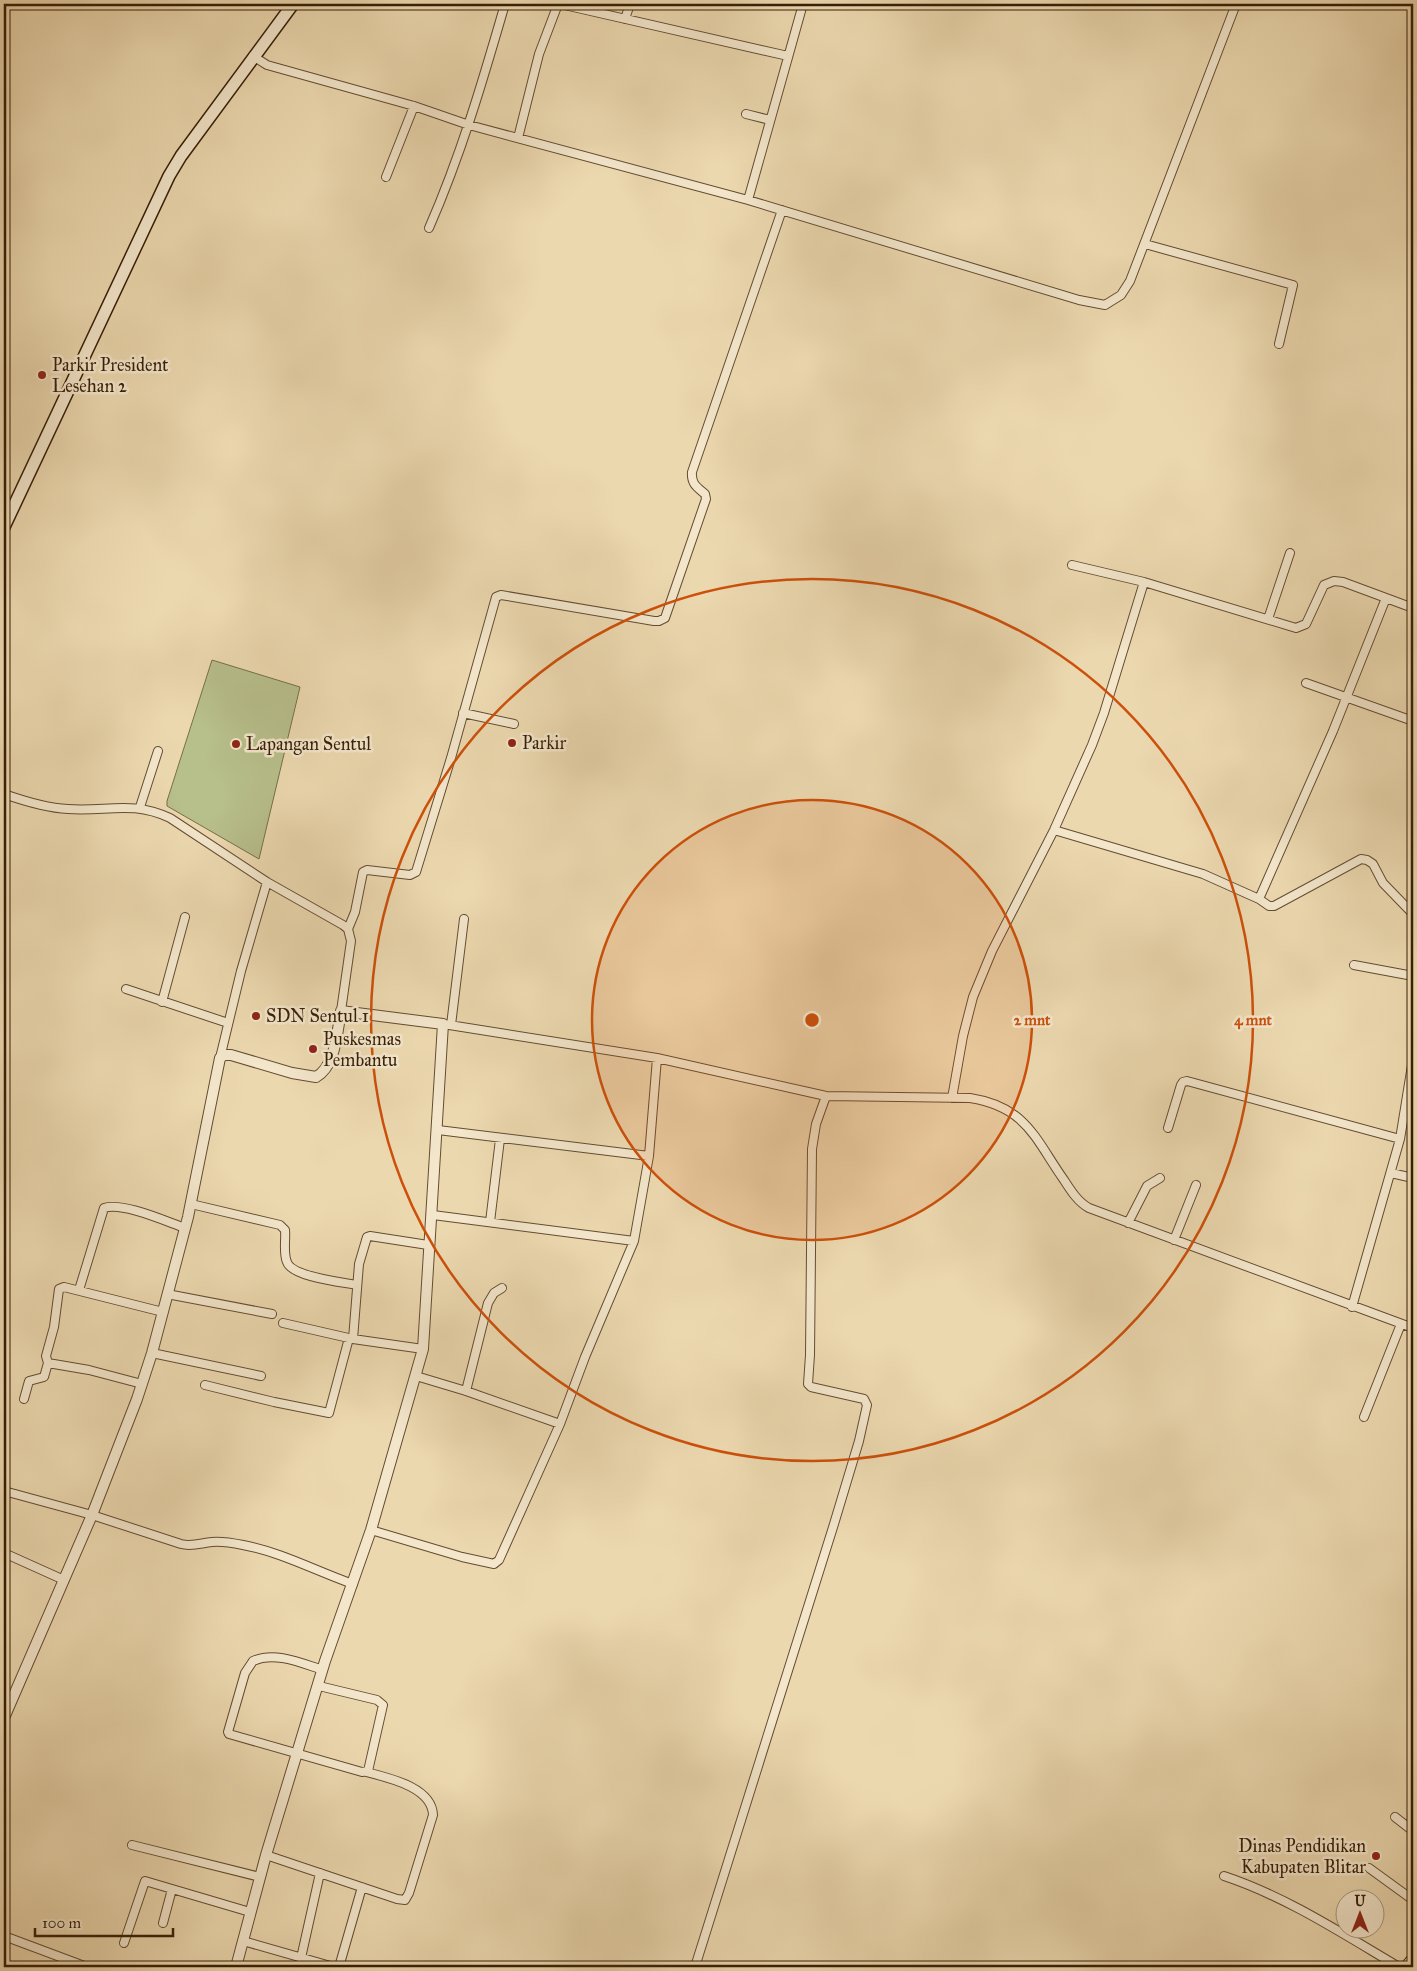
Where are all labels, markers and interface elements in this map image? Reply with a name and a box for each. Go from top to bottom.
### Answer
place label: Parkir President Lesehan 2 [52,354,169,397]
marker: Parkir President Lesehan 2 [36,369,48,381]
place label: Parkir [522,732,566,754]
place label: Lapangan Sentul [246,733,371,756]
marker: Parkir [506,737,518,749]
marker: Lapangan Sentul [230,738,242,750]
place label: SDN Sentul 1 [266,1005,369,1027]
marker: SDN Sentul 1 [250,1010,262,1022]
centre of rings [803,1011,821,1029]
text: 2 mnt [1014,1011,1051,1029]
text: 4 mnt [1234,1011,1272,1030]
place label: Puskesmas Pembantu [323,1028,401,1071]
marker: Puskesmas Pembantu [307,1043,319,1055]
place label: Dinas Pendidikan Kabupaten Blitar [1238,1835,1366,1878]
marker: Dinas Pendidikan Kabupaten Blitar [1370,1850,1382,1862]
north arrow [1334,1888,1384,1938]
text: U [1354,1893,1366,1910]
scale bar [35,1906,172,1938]
text: 100 m [42,1914,82,1932]

